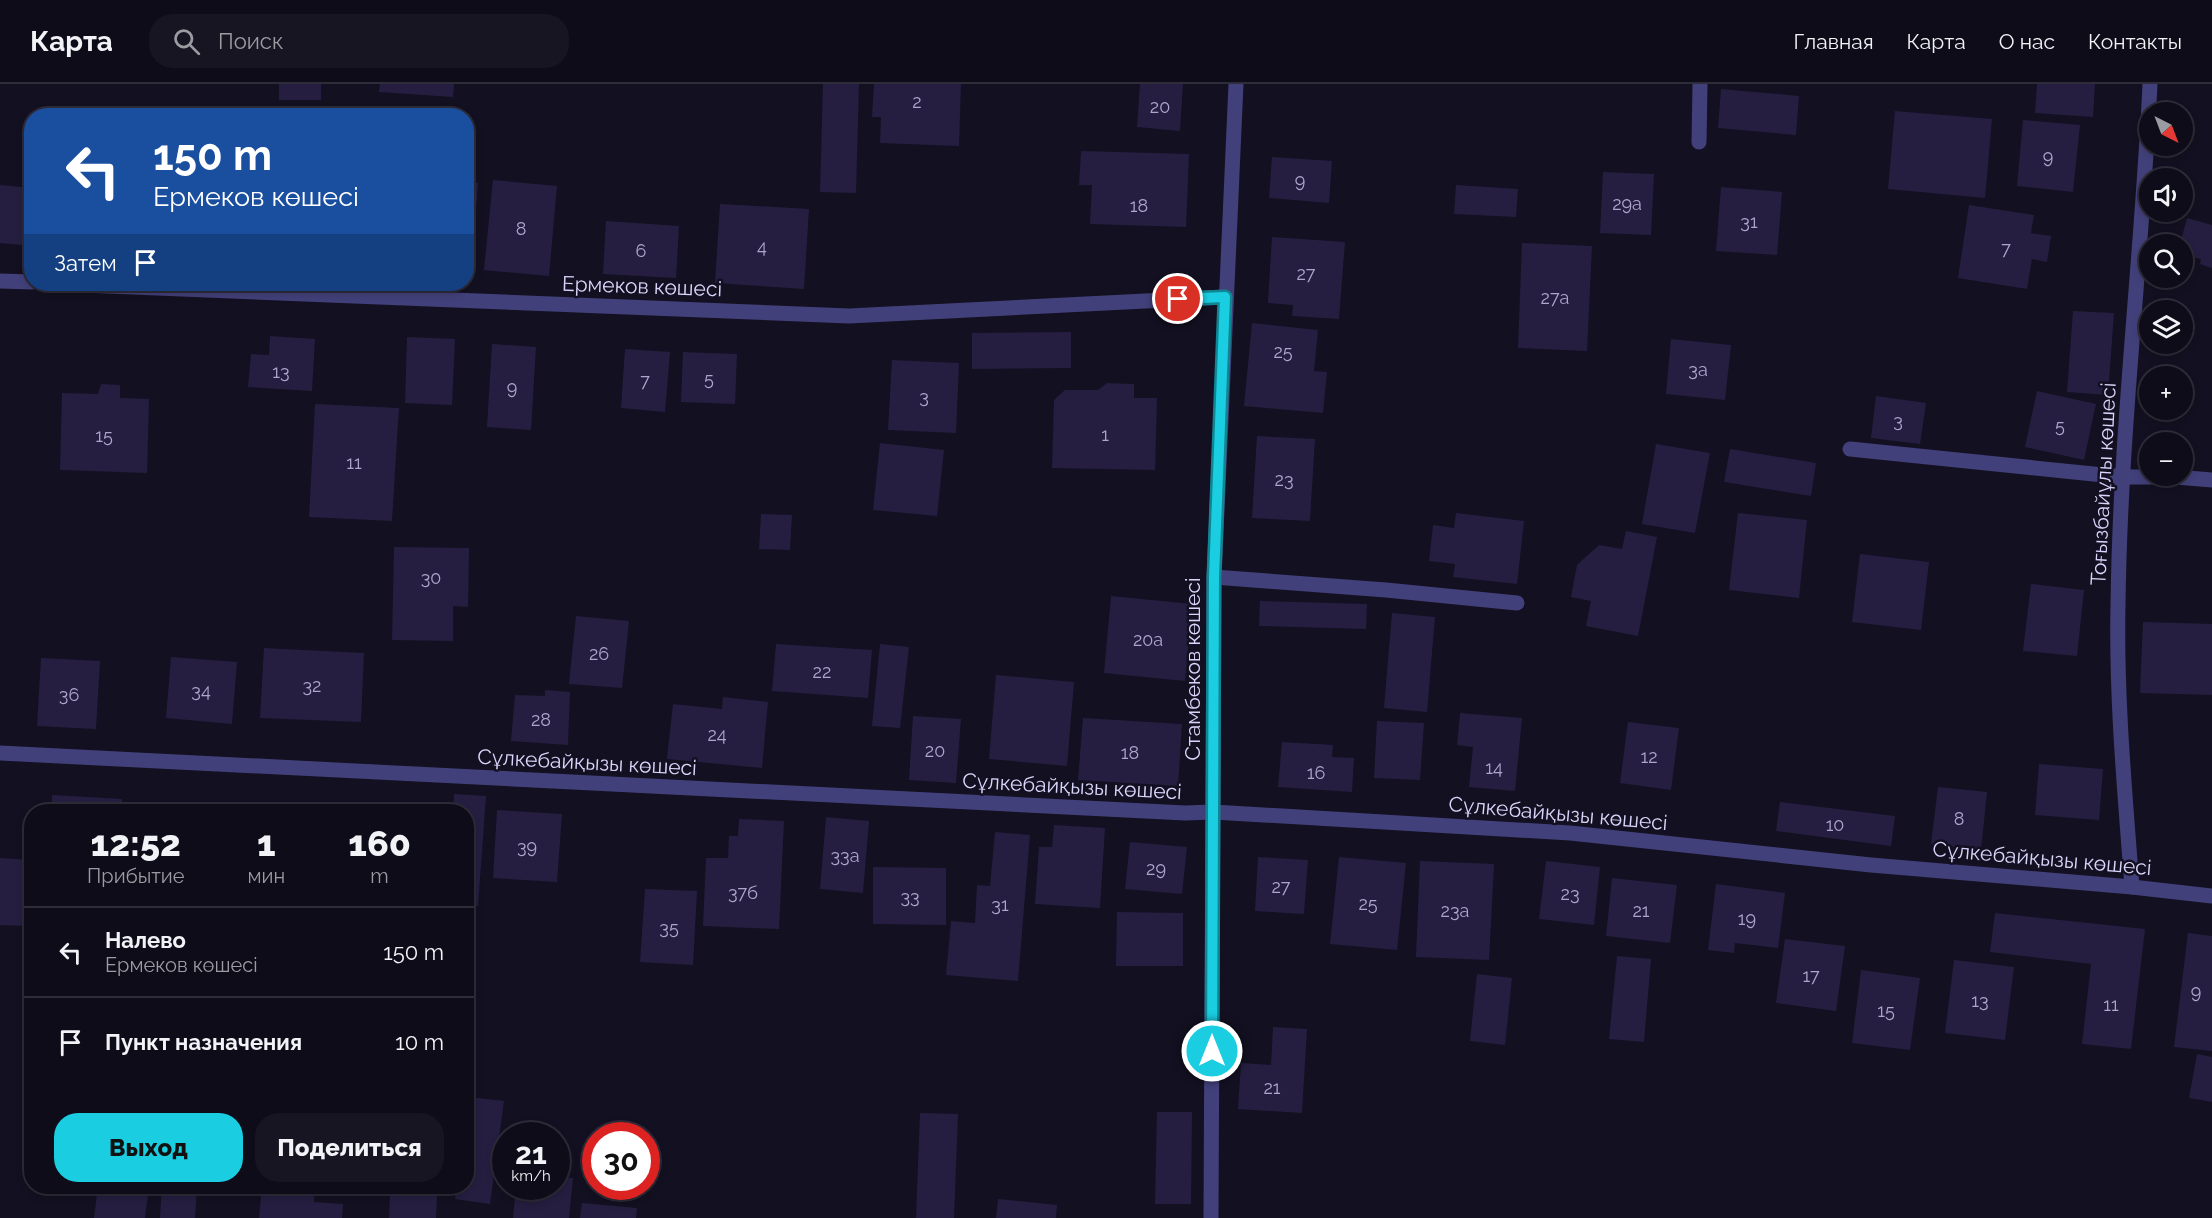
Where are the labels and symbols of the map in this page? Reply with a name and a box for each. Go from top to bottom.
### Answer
house number: 2 [912,91,922,112]
house number: 20 [1150,96,1170,117]
north arrow [2139,102,2193,156]
house number: 9 [2043,146,2053,167]
house number: 9 [1295,170,1305,191]
house number: 29а [1612,193,1642,214]
house number: 18 [1130,195,1148,216]
house number: 31 [1740,211,1758,232]
house number: 8 [516,218,526,239]
house number: 4 [757,236,767,257]
house number: 7 [2001,238,2011,259]
house number: 6 [636,240,647,261]
house number: 27 [1296,263,1316,284]
street label: Ермеков көшесі [562,271,722,301]
pin [1152,273,1203,324]
house number: 27а [1541,287,1569,308]
house number: 25 [1273,341,1293,362]
house number: 3а [1688,359,1708,380]
house number: 13 [272,361,290,382]
house number: 5 [704,368,714,389]
house number: 7 [640,370,650,391]
house number: 9 [507,377,517,398]
street label: Тоғызбайұлы көшесі [2085,382,2121,586]
house number: 3 [919,386,929,407]
house number: 3 [1893,410,1903,431]
house number: 5 [2055,415,2065,436]
house number: 1 [1101,424,1109,445]
house number: 15 [95,425,113,446]
house number: 11 [346,452,362,473]
house number: 23 [1275,469,1294,490]
house number: 30 [421,567,441,588]
street label: Стамбеков көшесі [1180,577,1205,761]
house number: 20а [1133,629,1163,650]
house number: 26 [589,643,609,664]
house number: 22 [813,661,831,682]
house number: 32 [303,675,322,696]
house number: 34 [191,680,211,701]
house number: 36 [59,684,79,705]
house number: 28 [531,709,551,730]
house number: 24 [707,724,727,745]
house number: 20 [925,740,945,761]
house number: 18 [1121,742,1139,763]
street label: Сұлкебайқызы көшесі [477,744,697,780]
house number: 12 [1640,746,1658,767]
house number: 14 [1485,757,1503,778]
house number: 16 [1307,762,1325,783]
street label: Сұлкебайқызы көшесі [962,768,1182,804]
street label: Сұлкебайқызы көшесі [1447,791,1669,835]
house number: 8 [1954,808,1964,829]
house number: 10 [1826,814,1844,835]
house number: 39 [517,836,537,857]
street label: Сұлкебайқызы көшесі [1931,836,2153,880]
house number: 33а [830,845,860,866]
house number: 29 [1146,858,1166,879]
house number: 27 [1271,876,1291,897]
house number: 37б [728,882,758,903]
house number: 23 [1561,883,1580,904]
house number: 33 [900,886,920,907]
house number: 25 [1358,893,1378,914]
house number: 31 [991,894,1009,915]
house number: 23а [1441,900,1469,921]
house number: 21 [1632,900,1650,921]
house number: 19 [1738,908,1756,929]
house number: 35 [659,917,679,938]
house number: 17 [1802,965,1820,986]
house number: 9 [2191,981,2201,1002]
house number: 13 [1971,990,1989,1011]
house number: 11 [2103,994,2119,1015]
house number: 15 [1877,1000,1895,1021]
position arrow [1180,1019,1244,1083]
house number: 21 [1263,1077,1281,1098]
speed limit sign: 30 [582,1122,660,1200]

